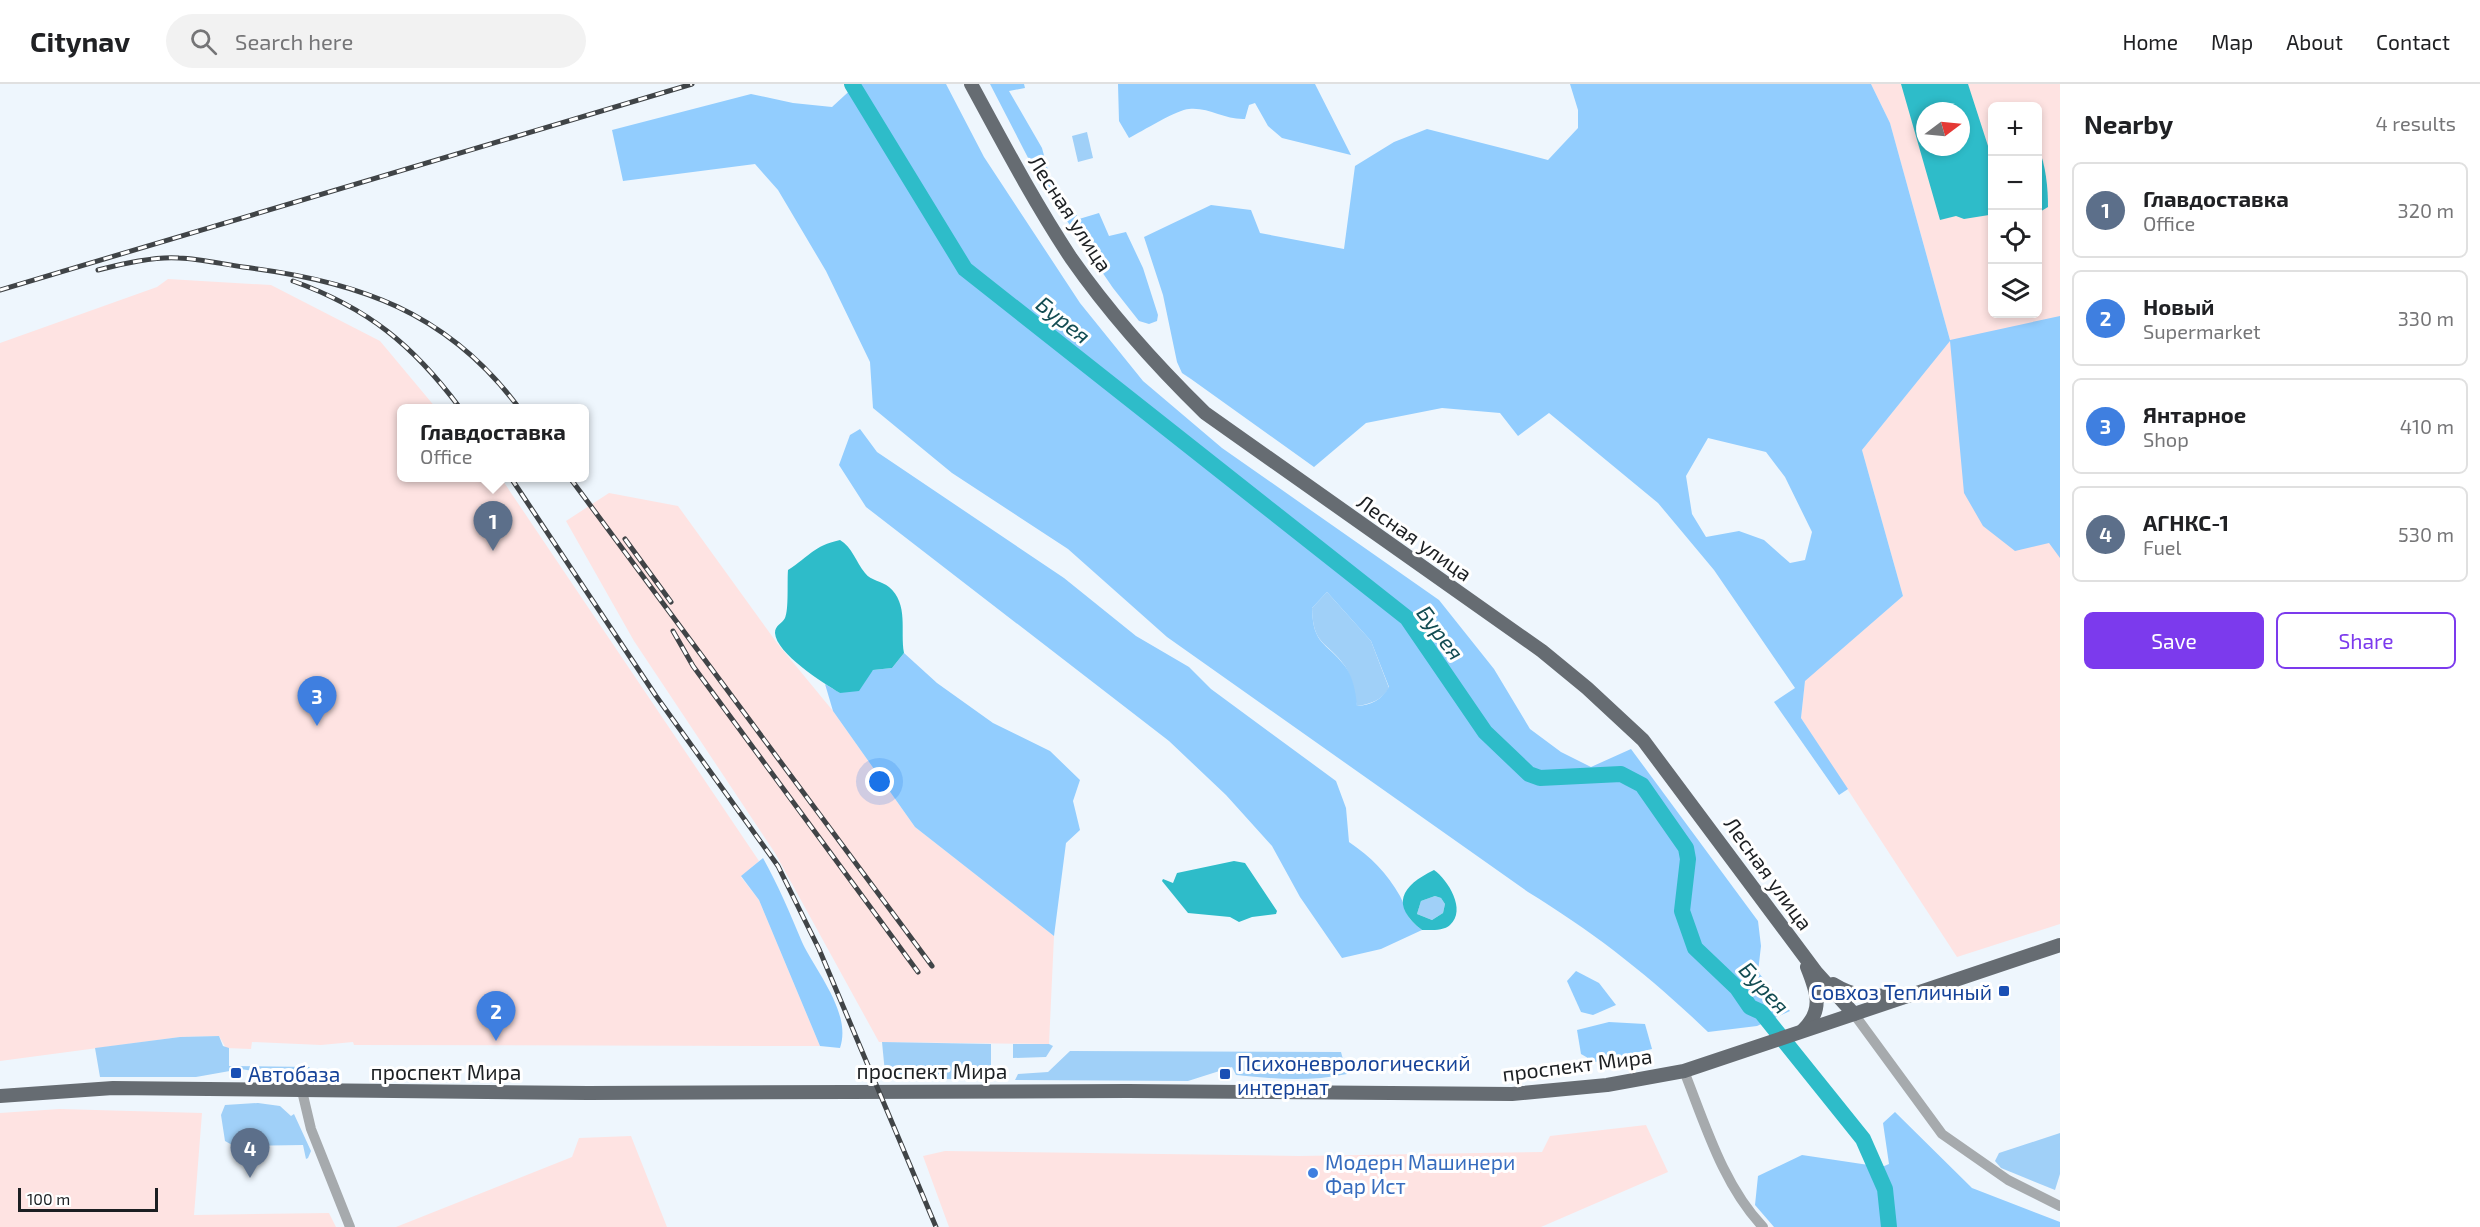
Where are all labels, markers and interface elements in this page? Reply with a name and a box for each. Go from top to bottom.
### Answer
search box [166,14,586,68]
text: Citynav [30,24,130,58]
icon: search [187,25,220,58]
text: Search here [235,28,353,54]
text: Home [2122,29,2178,54]
text: Map [2211,29,2253,54]
text: About [2286,29,2343,54]
text: Contact [2376,29,2450,54]
north arrow [1916,102,1970,156]
map controls [1988,102,2042,318]
button: + [1988,102,2042,156]
text: Nearby [2084,108,2173,139]
text: 4 results [2376,111,2456,135]
street label: Лесная улица [1023,150,1118,277]
button: − [1988,156,2042,210]
text: Главдоставка [2143,185,2289,211]
text: 1 [2101,198,2110,222]
text: 320 m [2398,198,2454,222]
button: locate [1988,210,2042,264]
text: Office [2143,211,2195,235]
button: layers [1988,264,2042,318]
water label: Бурея [1032,290,1096,348]
text: Новый [2143,293,2215,319]
text: 2 [2100,306,2111,330]
text: 330 m [2398,306,2454,330]
text: Supermarket [2143,319,2261,343]
text: Янтарное [2143,401,2246,427]
popup [397,404,589,482]
text: 3 [2100,414,2111,438]
text: 410 m [2400,414,2454,438]
text: Главдоставка [420,418,566,444]
text: Shop [2143,427,2189,451]
text: Office [420,444,472,468]
street label: Лесная улица [1352,488,1477,586]
pin: 1 [474,502,512,551]
text: АГНКС-1 [2143,509,2229,535]
text: 4 [2099,522,2112,546]
text: 530 m [2398,522,2454,546]
text: Fuel [2143,535,2182,559]
water label: Бурея [1412,600,1470,664]
button: Save [2084,612,2264,669]
button: Share [2276,612,2456,669]
pin: 3 [298,676,336,726]
your location [865,767,894,796]
street label: Лесная улица [1719,811,1818,935]
water label: Бурея [1735,956,1795,1018]
place label: Совхоз Тепличный [1810,979,1992,1004]
marker: Совхоз Тепличный [1997,984,2011,998]
pin: 2 [476,992,516,1041]
street label: проспект Мира [1501,1042,1653,1086]
place label: Психоневрологический интернат [1237,1050,1470,1099]
street label: проспект Мира [857,1058,1007,1083]
street label: проспект Мира [371,1059,521,1084]
place label: Автобаза [248,1061,340,1086]
marker: Автобаза [229,1066,243,1080]
marker: Психоневрологический интернат [1218,1067,1232,1081]
pin: 4 [230,1128,270,1178]
place label: Модерн Машинери Фар Ист [1325,1149,1515,1198]
marker: Модерн Машинери Фар Ист [1306,1166,1320,1180]
scale bar [18,1185,158,1212]
text: 100 m [27,1189,70,1208]

